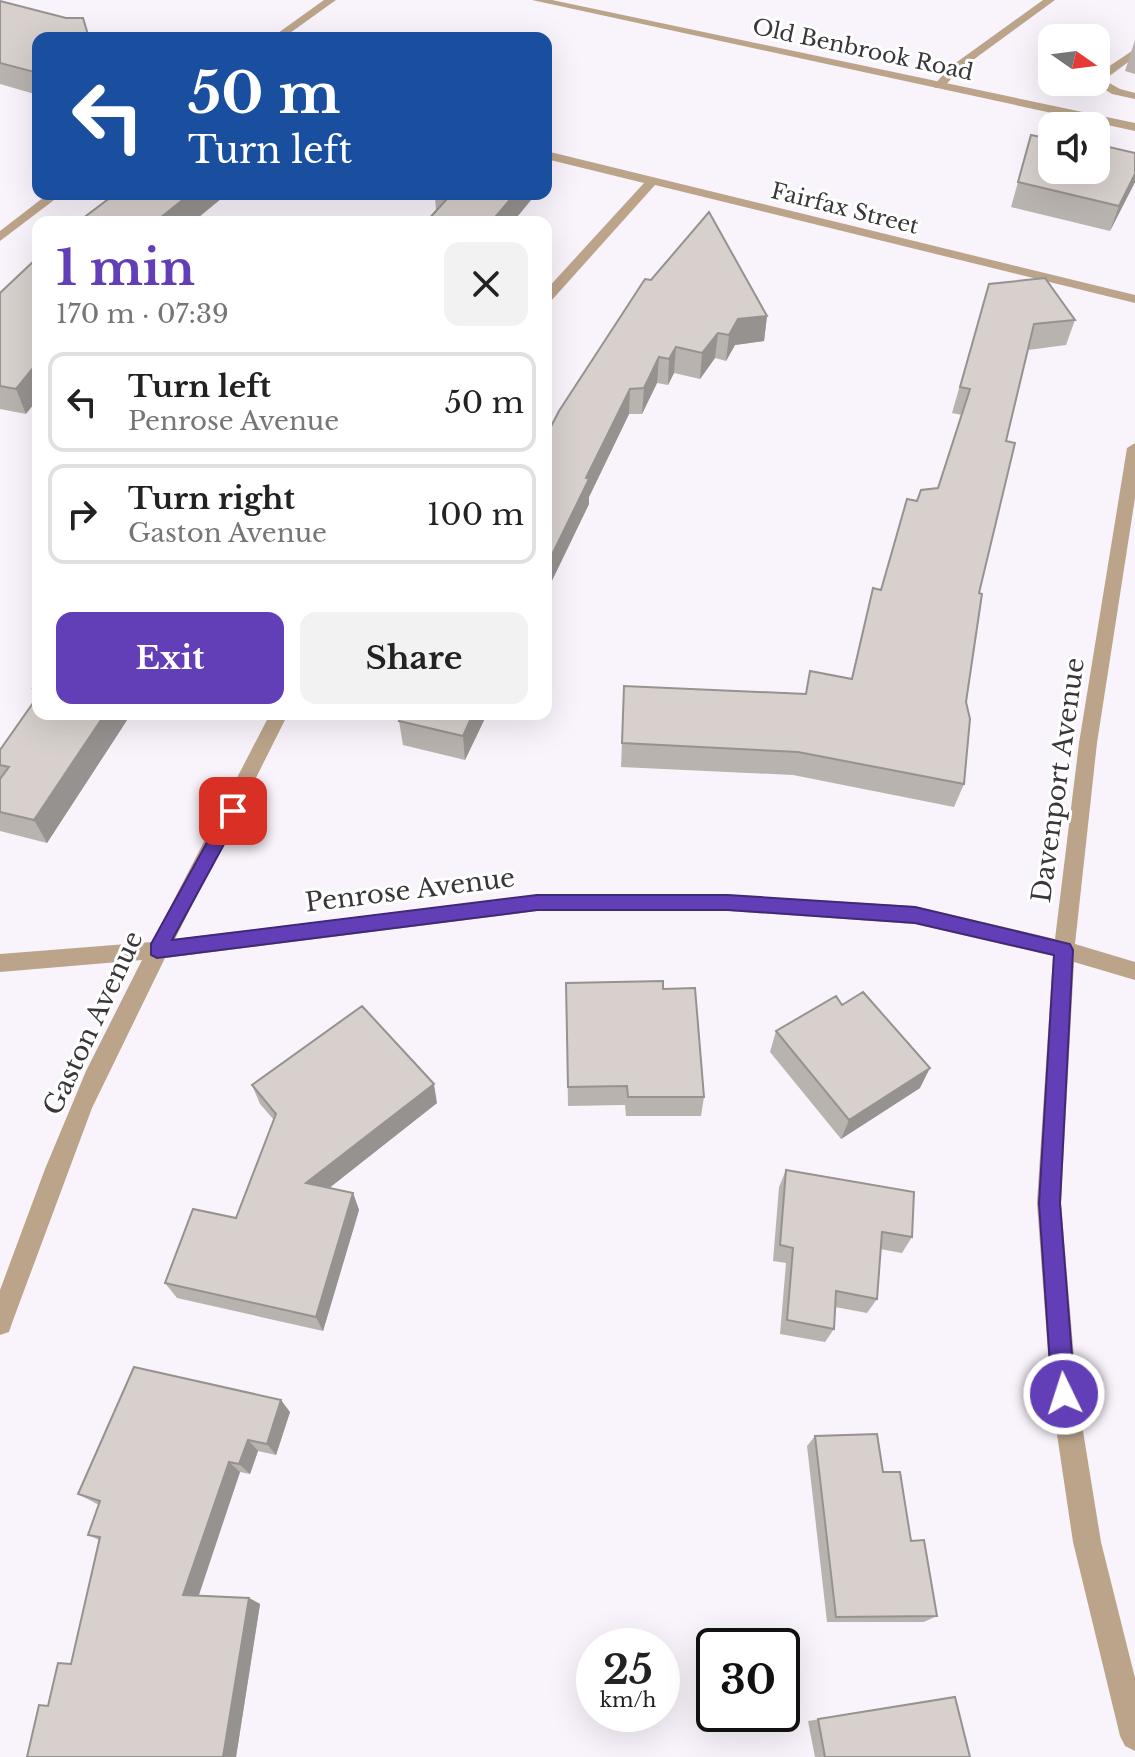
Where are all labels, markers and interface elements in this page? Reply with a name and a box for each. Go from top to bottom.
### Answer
street label: Old Benbrook Road [750,13,976,86]
north arrow [1038,24,1110,96]
map controls [1038,24,1110,184]
text: 50 m [188,59,340,128]
icon: left [56,64,160,168]
button: sound [1038,112,1110,184]
text: Turn left [188,128,352,173]
street label: Fairfax Street [768,177,922,240]
text: 1 min [56,238,195,298]
button: close [444,242,528,326]
text: 170 m · 07:39 [56,298,229,330]
text: Turn left [128,368,271,405]
icon: left [60,380,104,424]
text: 50 m [445,384,524,421]
text: Penrose Avenue [128,405,339,437]
text: Turn right [128,480,295,517]
icon: right [60,492,104,536]
text: 100 m [427,496,524,533]
text: Gaston Avenue [128,517,327,549]
button: Exit [56,612,284,704]
button: Share [300,612,528,704]
street label: Davenport Avenue [1025,655,1091,905]
pin [199,777,267,845]
icon: arrive [211,789,255,833]
street label: Penrose Avenue [303,861,517,919]
street label: Gaston Avenue [36,926,150,1120]
position arrow [1022,1352,1106,1436]
speed limit sign: 30 [696,1628,800,1732]
text: 25 [603,1645,653,1695]
text: km/h [600,1688,656,1712]

